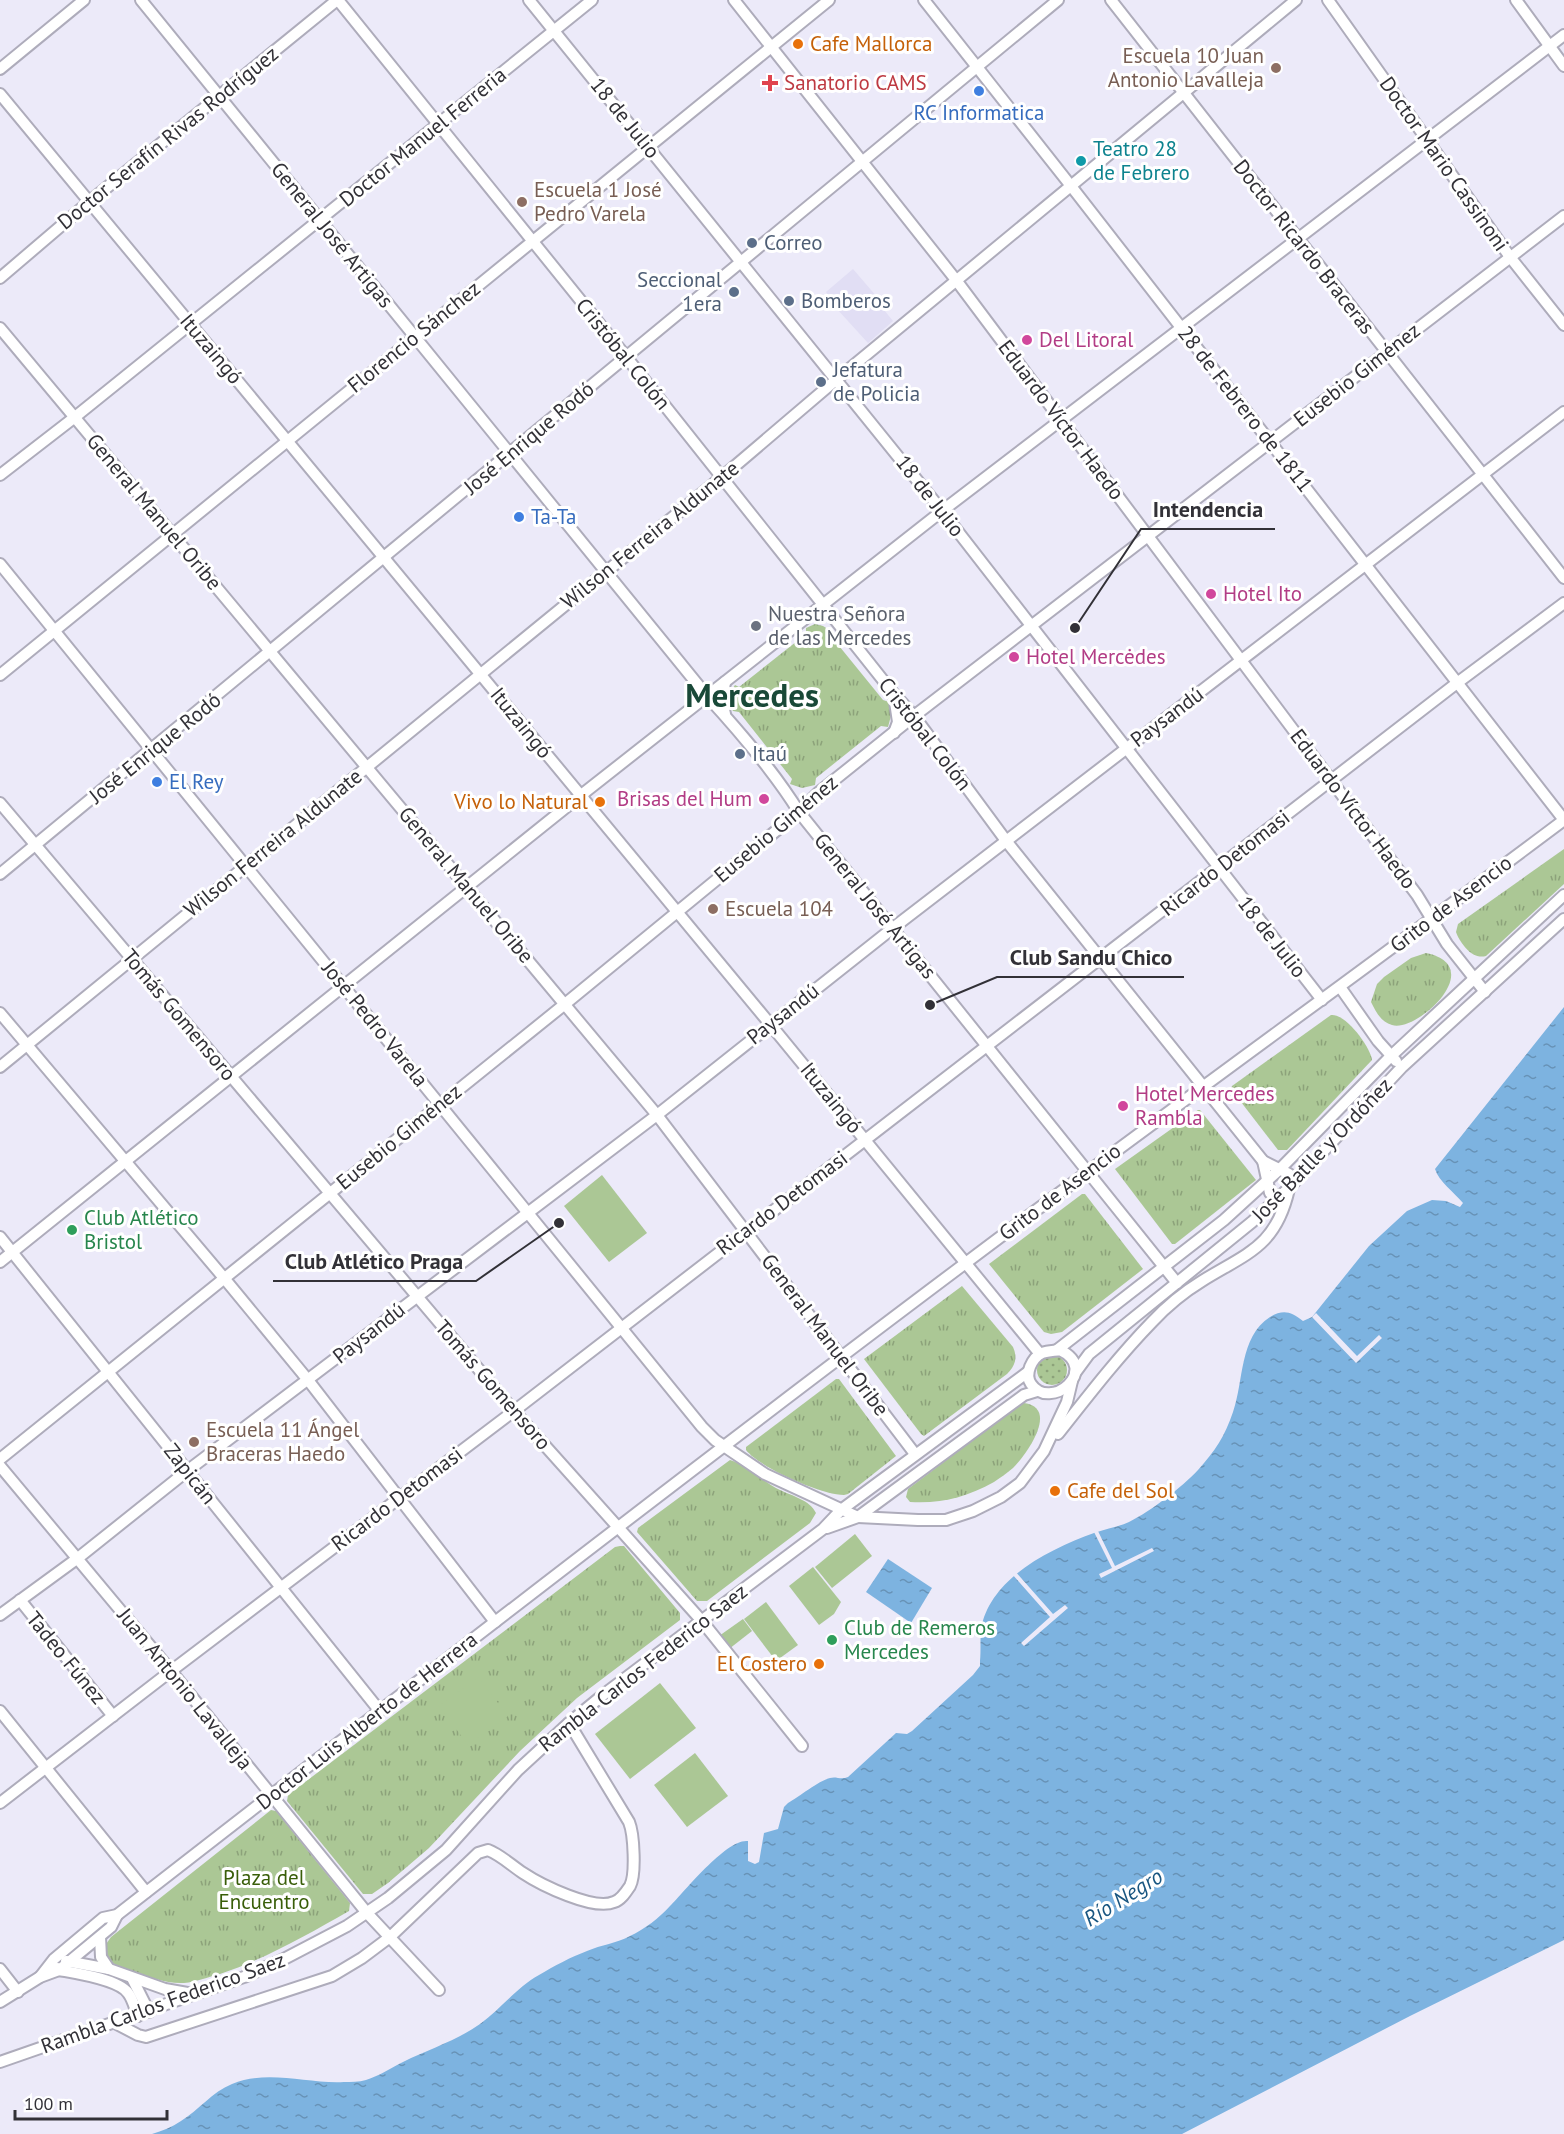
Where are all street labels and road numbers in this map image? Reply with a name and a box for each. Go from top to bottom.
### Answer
street label: Doctor Serafín Rivas Rodríguez [52,40,284,235]
street label: Doctor Manuel Ferreria [334,61,512,212]
street label: Doctor Mario Cassinoni [1374,71,1515,256]
street label: 18 de Julio [585,72,666,164]
street label: Doctor Ricardo Braceras [1228,154,1381,340]
street label: General José Artigas [265,156,400,313]
street label: Florencio Sánchez [342,275,486,399]
street label: Cristóbal Colón [570,292,677,415]
street label: Ituzaingó [174,308,249,390]
street label: Eusebio Giménez [1288,317,1425,432]
street label: 28 de Febrero de 1811 [1172,320,1319,497]
street label: Eduardo Víctor Haedo [992,334,1130,505]
street label: José Enrique Rodó [457,375,599,501]
street label: General Manuel Oribe [81,428,228,596]
street label: 18 de Julio [890,449,971,542]
street label: Wilson Ferreira Aldunate [555,454,744,615]
street label: Cristóbal Colón [873,672,978,796]
street label: Paysandú [1125,680,1209,753]
street label: Ituzaingó [484,682,558,764]
street label: José Enrique Rodó [82,686,226,810]
street label: Eduardo Víctor Haedo [1284,723,1422,894]
street label: Wilson Ferreira Aldunate [178,762,367,923]
street label: Eusebio Giménez [708,769,843,888]
street label: General Manuel Oribe [393,801,540,969]
street label: Ricardo Detomasi [1154,803,1295,922]
street label: General José Artigas [808,827,943,984]
street label: Grito de Asencio [1384,849,1517,958]
street label: 18 de Julio [1232,890,1313,983]
street label: Tomás Gomensoro [116,943,242,1086]
street label: José Pedro Varela [316,954,434,1092]
street label: Paysandú [741,977,824,1050]
street label: Ituzaingó [794,1057,868,1139]
street label: José Batlle y Ordóñez [1245,1072,1398,1228]
street label: Eusebio Giménez [331,1078,467,1195]
street label: Grito de Asencio [993,1137,1126,1246]
street label: Ricardo Detomasi [711,1144,853,1261]
street label: General Manuel Oribe [756,1248,895,1421]
street label: Paysandú [327,1296,410,1369]
street label: Tomás Gomensoro [429,1314,557,1455]
street label: Zapicán [158,1438,223,1509]
street label: Ricardo Detomasi [326,1440,468,1557]
street label: Rambla Carlos Federico Saez [533,1578,753,1758]
street label: Juan Antonio Lavalleja [111,1601,259,1775]
street label: Tadeo Fúnez [21,1606,112,1710]
street label: Doctor Luis Alberto de Herrera [251,1626,483,1815]
street label: Rambla Carlos Federico Saez [37,1946,289,2059]

